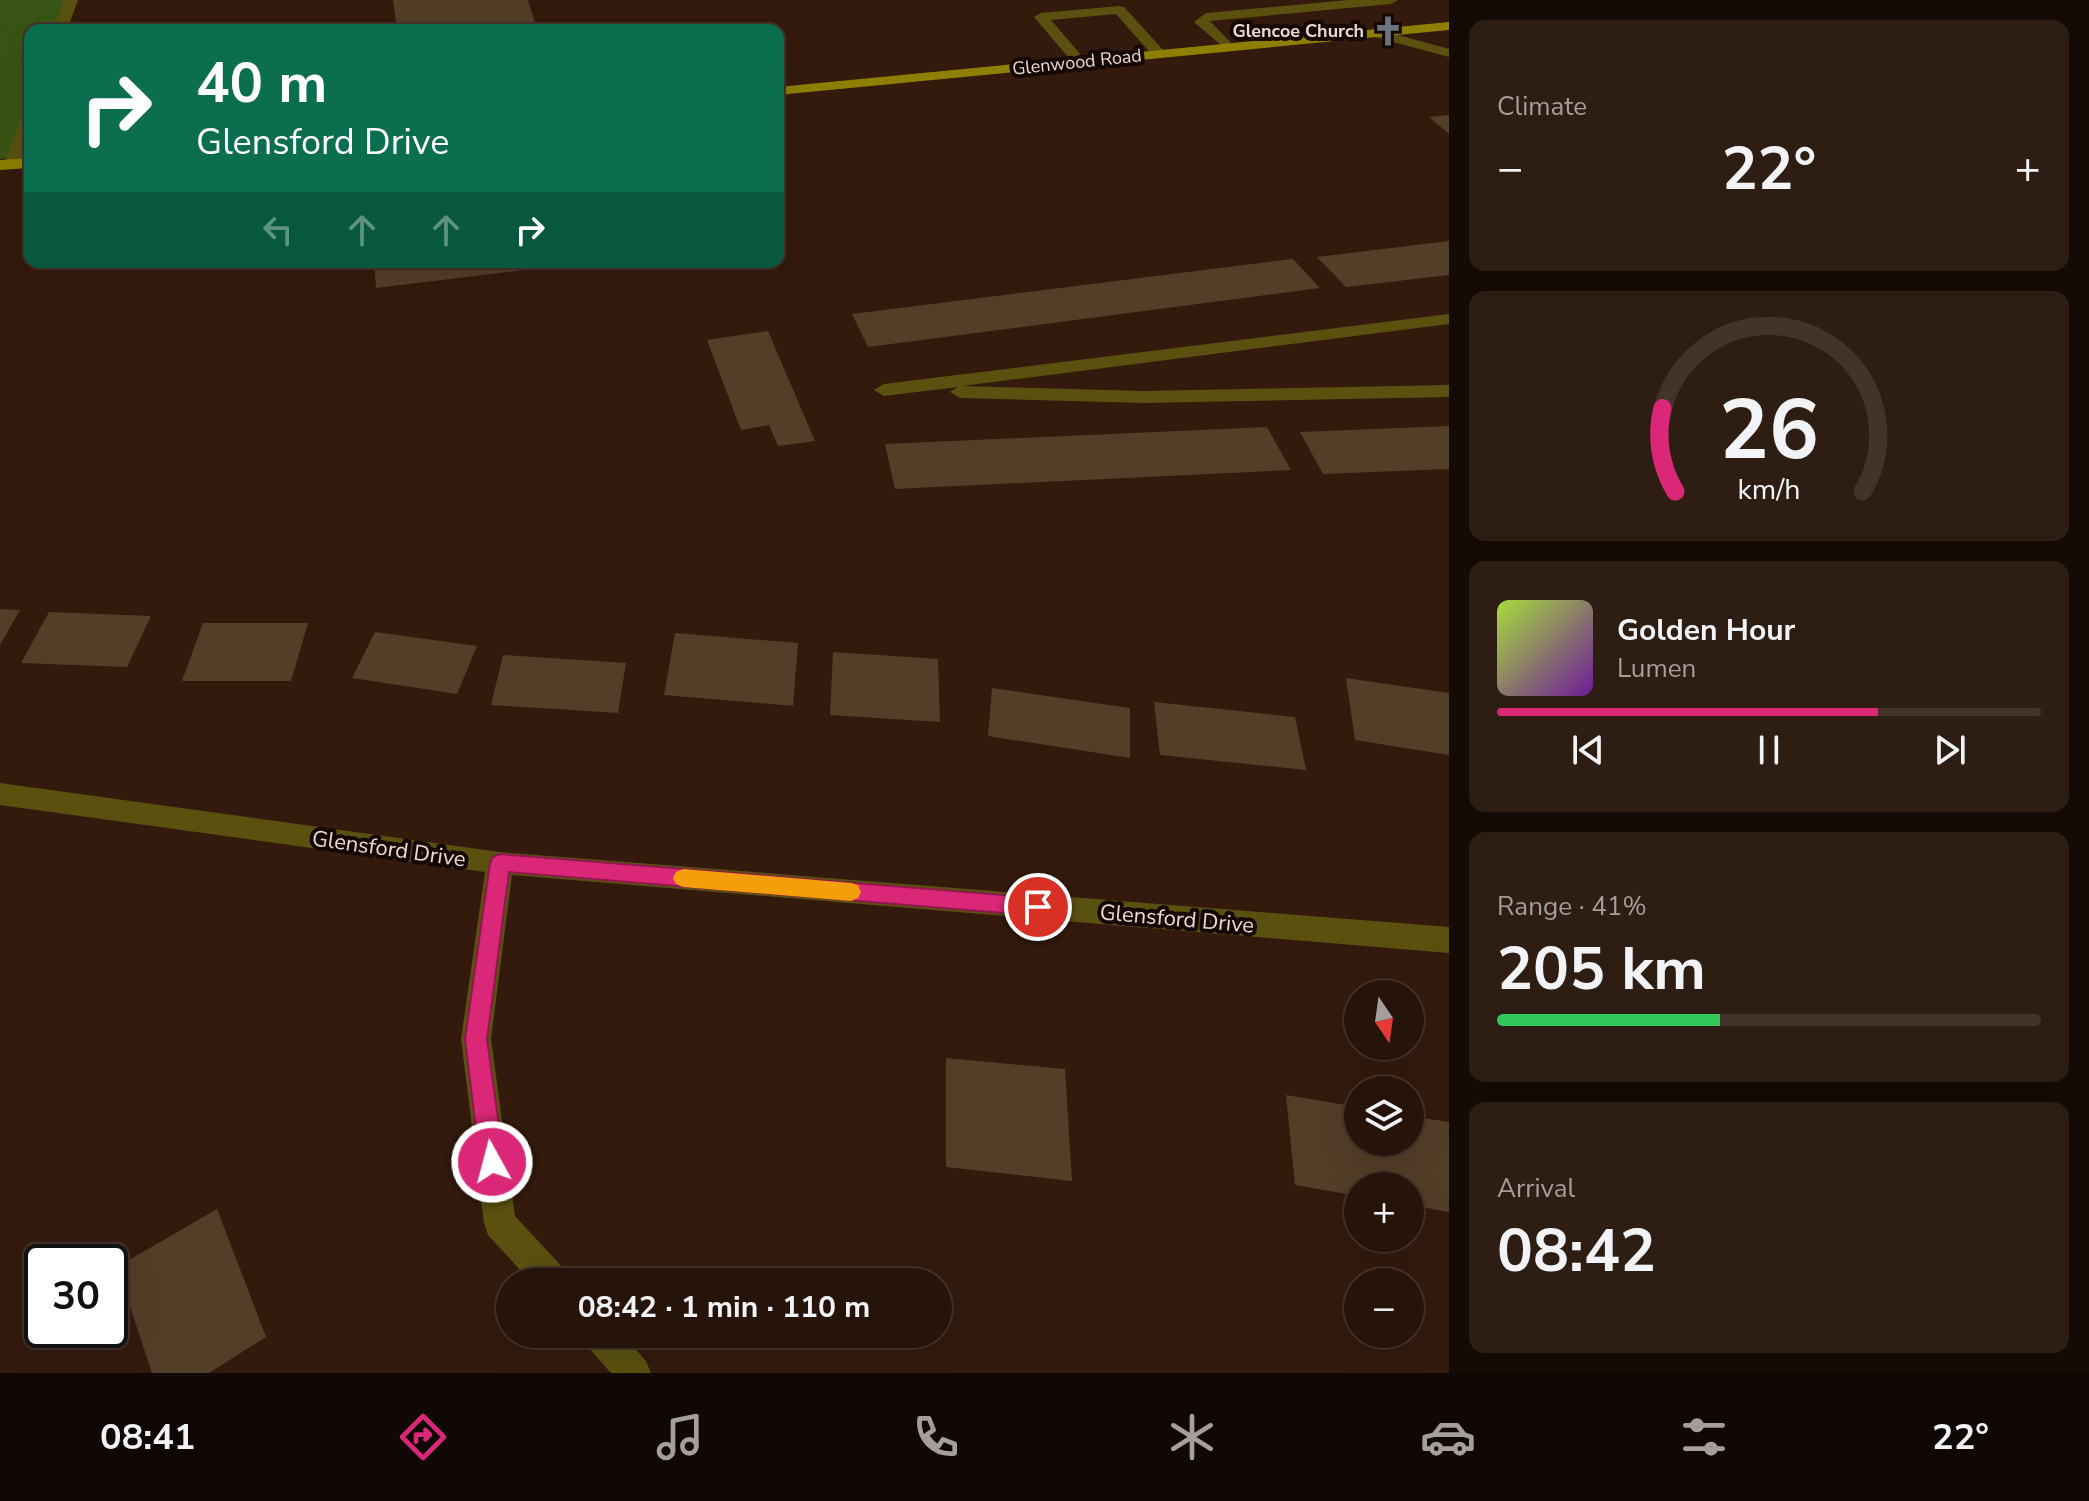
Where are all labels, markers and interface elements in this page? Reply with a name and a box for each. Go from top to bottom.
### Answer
church icon: Glencoe Church [1371,14,1405,48]
place label: Glencoe Church [1232,19,1364,43]
street label: Glenwood Road [1011,43,1143,81]
text: 40 m [196,45,327,122]
icon: right [64,56,168,160]
text: Climate [1497,89,1587,124]
text: Glensford Drive [196,118,449,167]
text: 22° [1722,128,1816,210]
text: − [1497,139,1523,199]
text: + [2015,139,2041,199]
icon: left [256,208,300,252]
icon: ahead [340,208,384,252]
icon: ahead [424,208,468,252]
icon: right [508,208,552,252]
text: 26 [1719,373,1819,486]
text: km/h [1738,470,1800,509]
text: Golden Hour [1617,610,1795,651]
text: Lumen [1617,651,1696,686]
icon: previous [1566,728,1610,772]
icon: pause [1747,728,1791,772]
icon: next [1928,728,1972,772]
street label: Glensford Drive [310,823,468,875]
pin [1004,873,1072,941]
icon: arrive [1016,885,1060,929]
text: Range · 41% [1497,889,1647,924]
street label: Glensford Drive [1099,897,1255,941]
text: 205 km [1497,928,1706,1010]
north arrow [1344,980,1424,1060]
map controls [1344,980,1424,1348]
button: layers [1344,1076,1424,1156]
position arrow [450,1120,534,1204]
text: Arrival [1497,1171,1575,1206]
button: + [1344,1172,1424,1252]
text: 08:42 [1497,1210,1656,1292]
speed limit sign: 30 [24,1244,128,1348]
button: − [1344,1268,1424,1348]
text: 08:42 · 1 min · 110 m [578,1287,870,1328]
icon: directions [395,1409,451,1465]
icon: music [652,1409,708,1465]
icon: phone [908,1409,964,1465]
icon: climate [1164,1409,1220,1465]
icon: car [1420,1409,1476,1465]
icon: filters [1676,1409,1732,1465]
text: 08:41 [100,1413,195,1462]
text: 22° [1932,1413,1989,1462]

